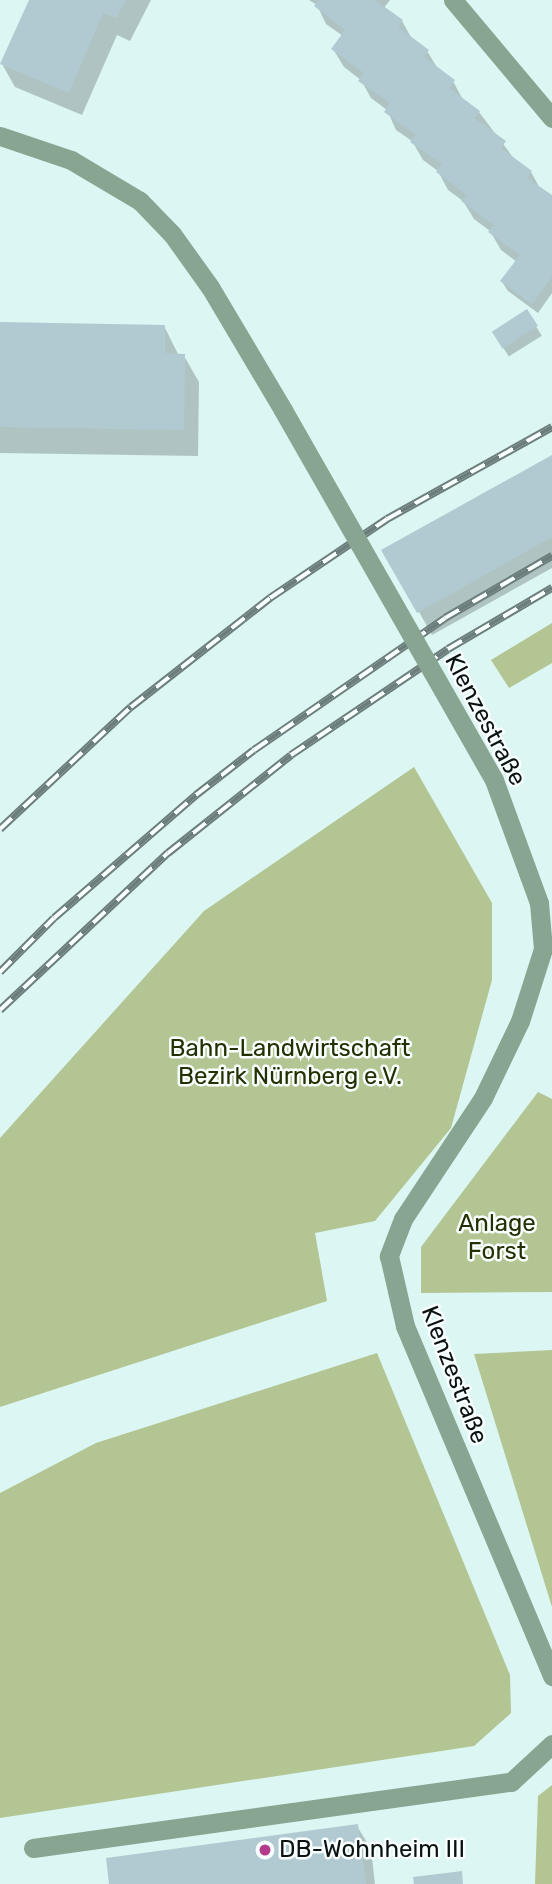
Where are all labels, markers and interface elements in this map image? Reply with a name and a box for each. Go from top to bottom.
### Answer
street label: Klenzestraße [438,649,532,791]
park label: Bahn-Landwirtschaft Bezirk Nürnberg e.V. [170,1035,410,1091]
park label: Anlage Forst [458,1210,536,1266]
street label: Klenzestraße [415,1302,493,1448]
place label: DB-Wohnheim III [279,1836,465,1864]
marker: DB-Wohnheim III [257,1842,273,1858]

